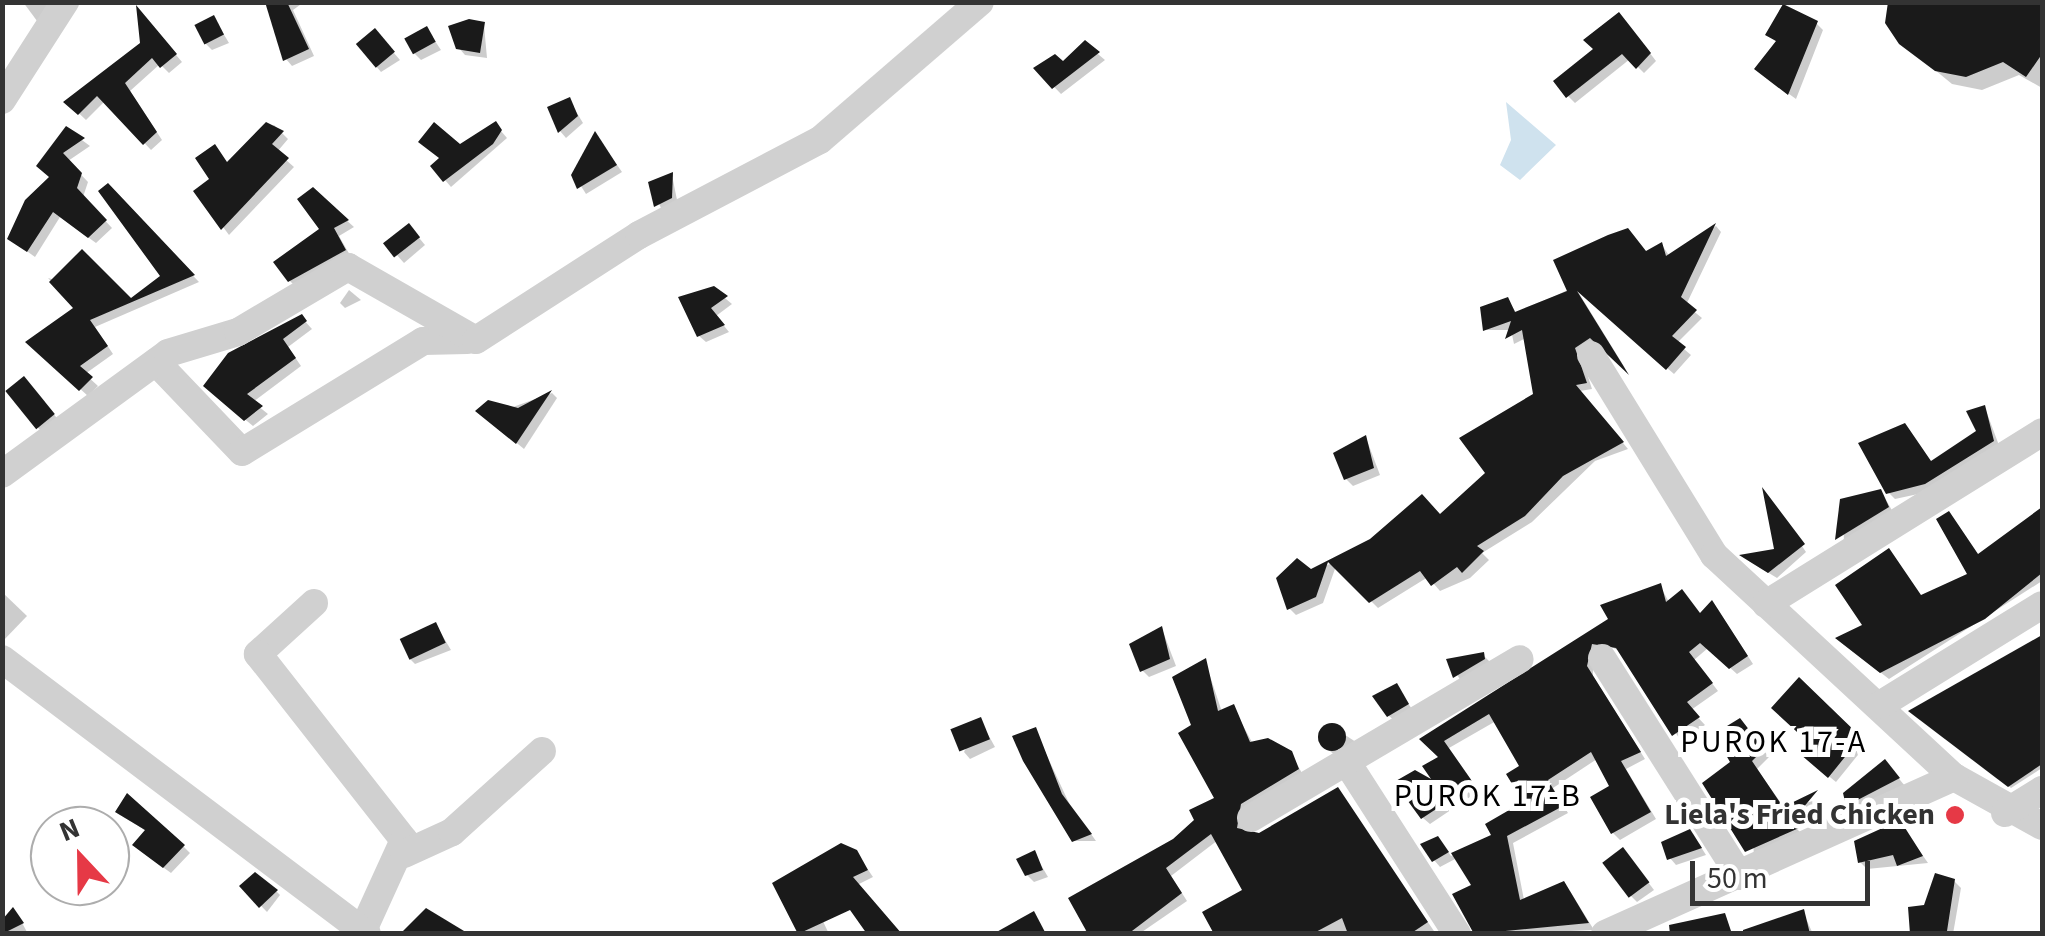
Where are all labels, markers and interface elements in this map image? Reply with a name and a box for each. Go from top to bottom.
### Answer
district label: PUROK 17-A [1680,723,1868,761]
district label: PUROK 17-B [1394,777,1582,815]
place label: Liela's Fried Chicken [1664,797,1935,833]
marker: Liela's Fried Chicken [1944,804,1966,826]
north arrow [30,806,130,906]
text: N [53,808,86,852]
scale bar [1695,841,1875,903]
text: 50 m [1707,857,1768,900]

